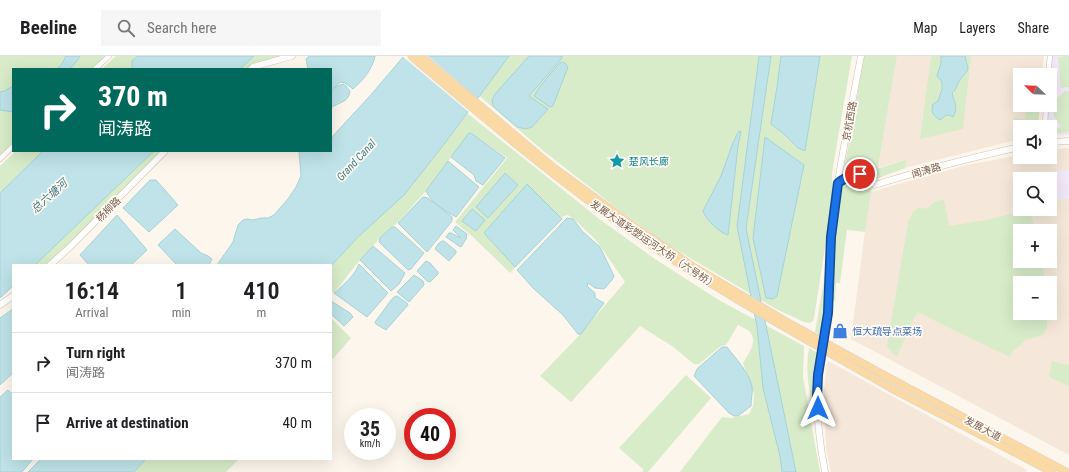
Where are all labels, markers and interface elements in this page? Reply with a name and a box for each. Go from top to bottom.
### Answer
search box [101,10,381,46]
text: Beeline [20,16,77,39]
icon: search [115,17,137,39]
text: Search here [147,19,217,37]
text: Map [913,20,937,36]
text: Layers [959,20,996,36]
text: Share [1018,20,1049,36]
north arrow [1013,68,1057,112]
map controls [1013,68,1057,320]
text: 370 m [98,80,168,113]
icon: right [32,84,84,136]
street label: 京杭西路 [841,100,858,142]
text: 闻涛路 [98,118,152,139]
button: sound [1013,120,1057,164]
water label: Grand Canal [334,137,379,184]
place icon: 楚风长廊 [608,152,626,170]
place label: 楚风长廊 [629,156,669,167]
pin [843,157,877,191]
street label: 闻涛路 [910,161,942,180]
icon: arrive [849,163,871,185]
button: search [1013,172,1057,216]
water label: 总六塘河 [29,175,72,216]
street label: 杨柳路 [94,195,123,224]
street label: 发展大道彩塑运河大桥（六号桥） [588,198,719,291]
button: + [1013,224,1057,268]
button: − [1013,276,1057,320]
text: 16:14 [65,277,119,305]
text: 1 [175,277,187,305]
text: 410 [243,277,279,305]
text: Arrival [75,305,108,320]
text: min [172,305,191,320]
text: m [256,305,266,320]
shop icon: 恒大疏导点菜场 [831,322,849,340]
place label: 恒大疏导点菜场 [852,326,922,337]
text: Turn right [66,344,125,362]
icon: right [32,352,54,374]
text: 370 m [275,354,312,372]
text: 闻涛路 [66,365,105,380]
position arrow [797,387,839,429]
speed limit sign: 40 [404,408,456,460]
icon: arrive [32,412,54,434]
text: Arrive at destination [66,414,189,432]
text: 40 m [282,414,312,432]
street label: 发展大道 [963,414,1003,443]
text: 35 [360,417,380,441]
text: km/h [360,438,380,449]

